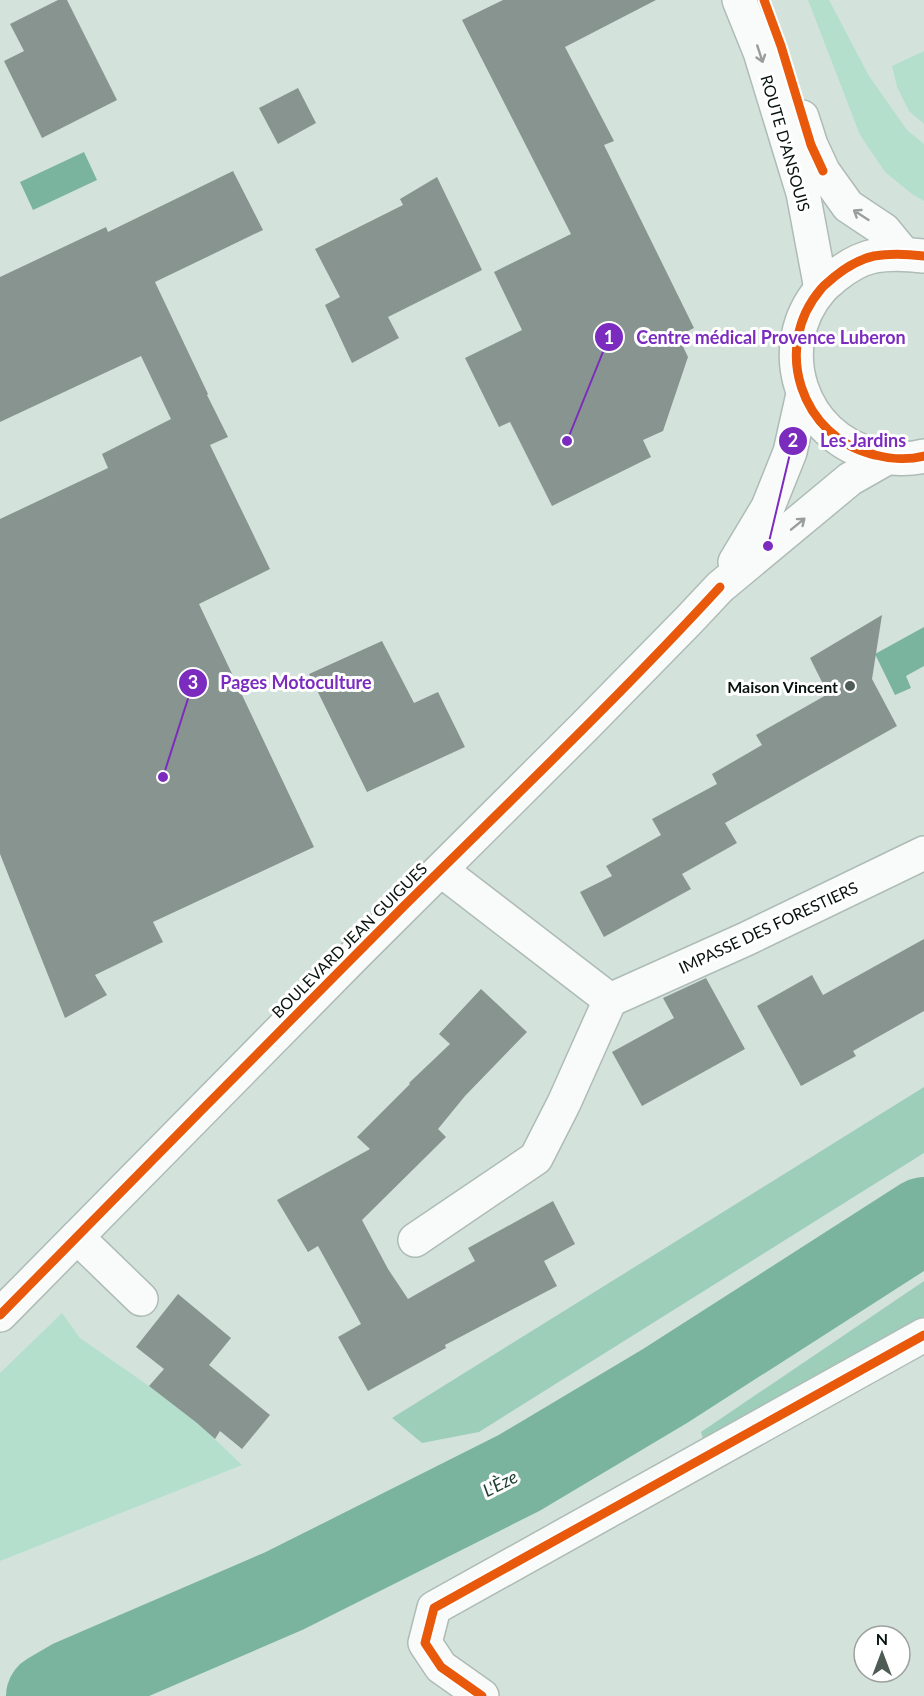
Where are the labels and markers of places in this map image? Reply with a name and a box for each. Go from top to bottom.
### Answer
callout: Centre médical Provence Luberon [594,319,917,355]
callout: Les Jardins [778,423,918,459]
callout: Pages Motoculture [178,665,383,701]
place label: Maison Vincent [727,677,838,696]
marker: Maison Vincent [843,679,857,693]

